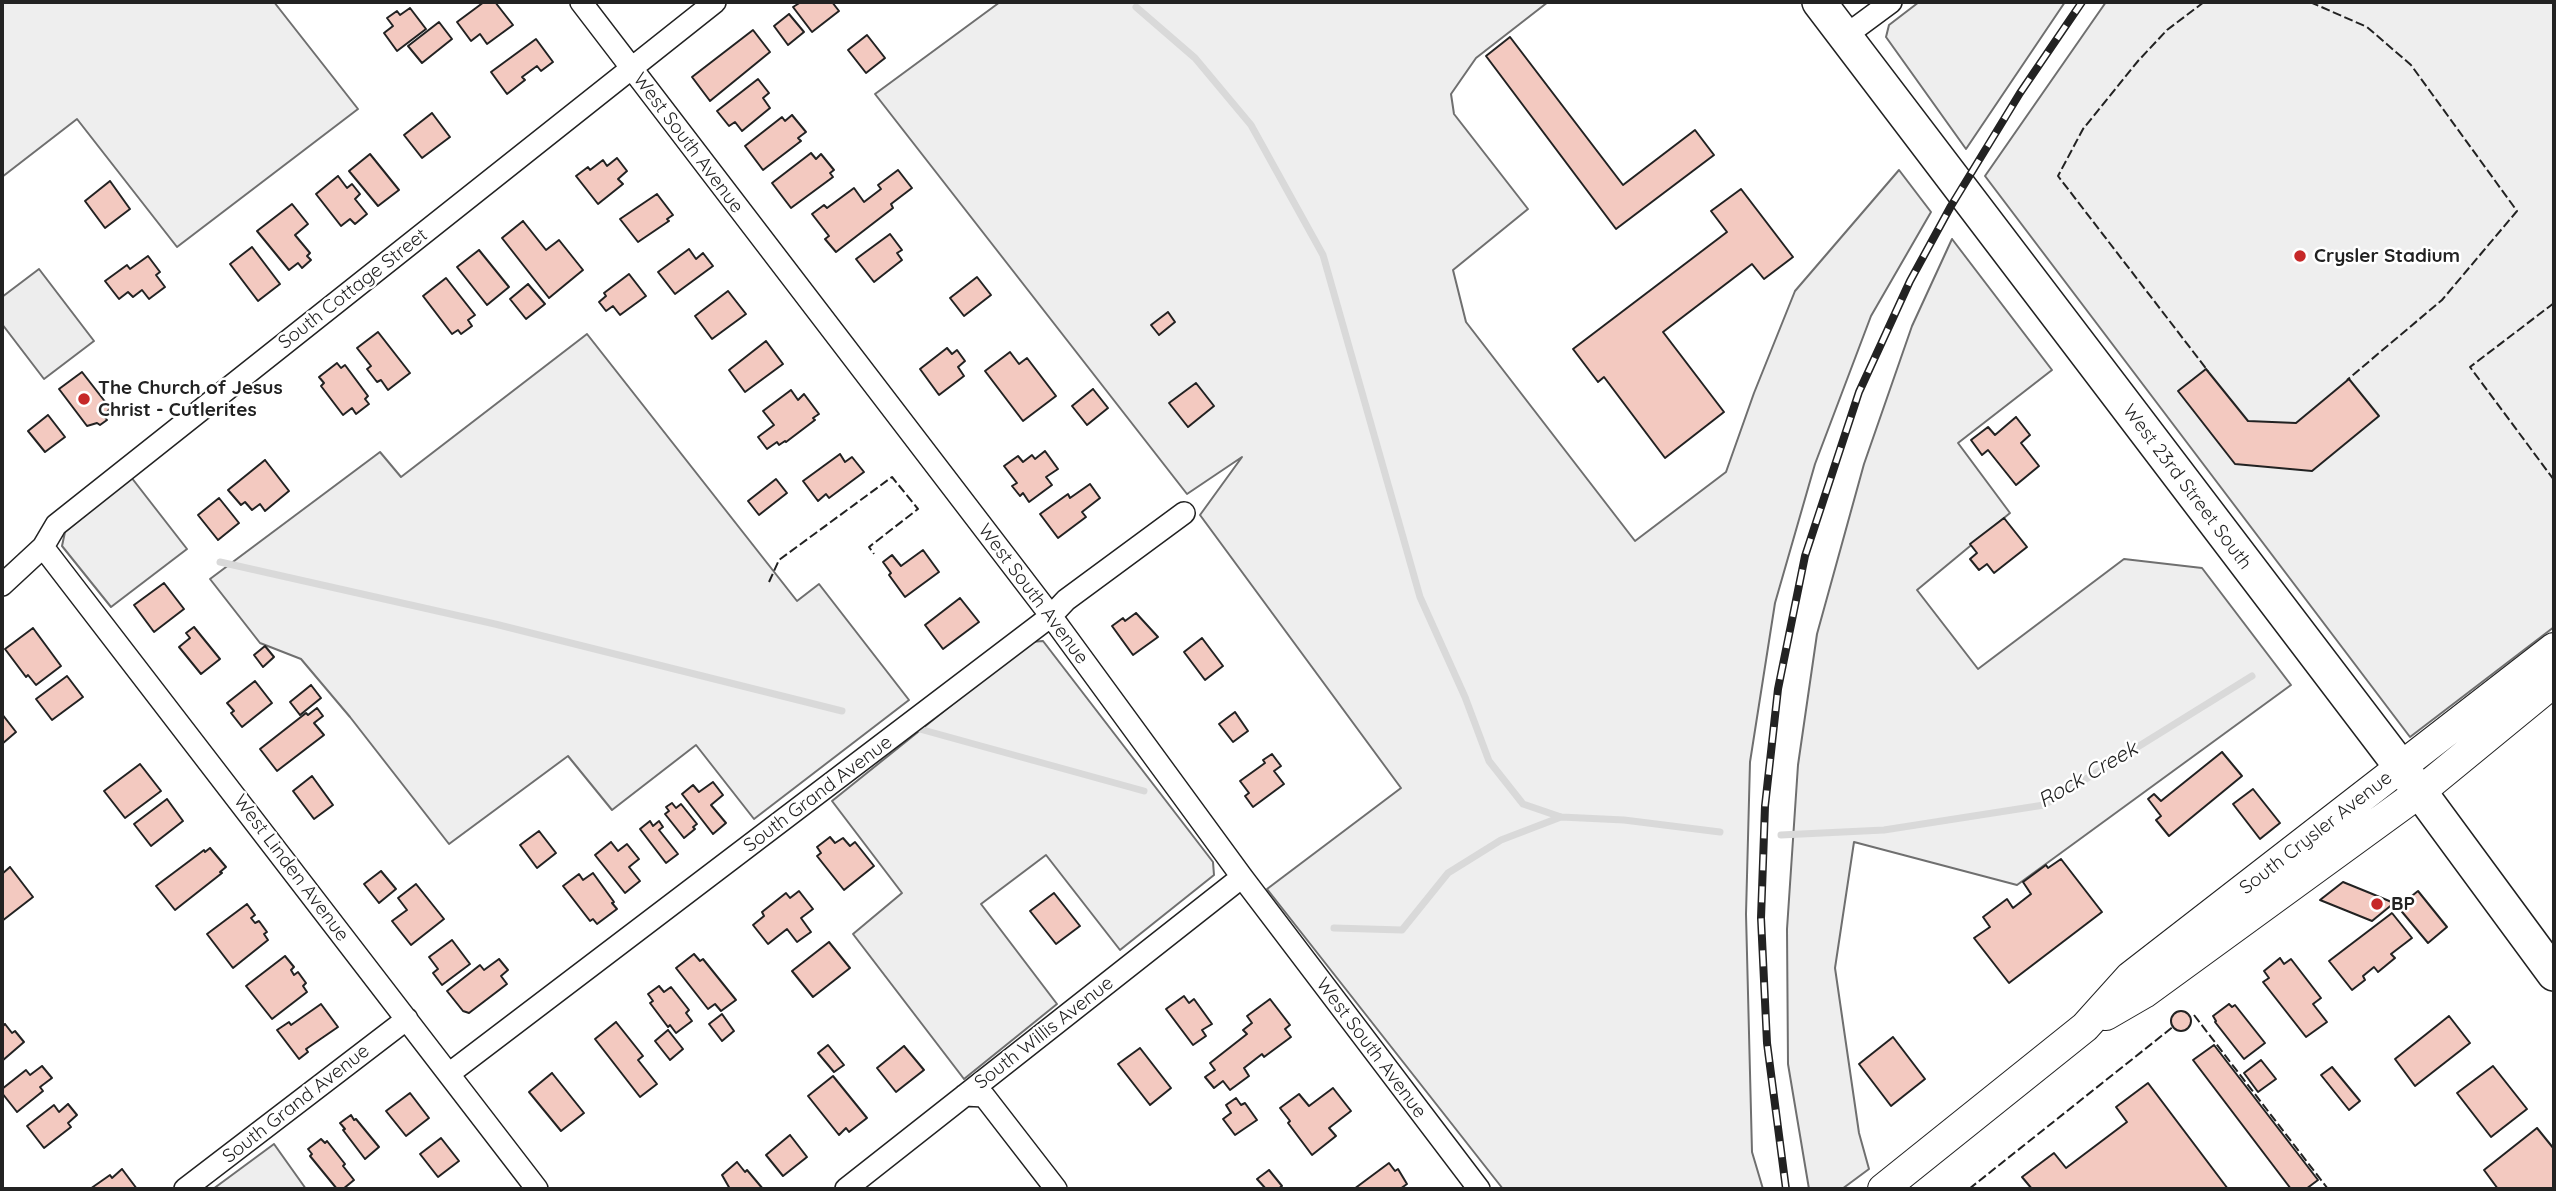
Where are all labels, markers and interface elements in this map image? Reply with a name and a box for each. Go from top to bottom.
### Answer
street label: West South Avenue [628,68,748,218]
street label: South Cottage Street [274,224,432,354]
place label: Crysler Stadium [2314,245,2460,267]
marker: Crysler Stadium [2292,248,2308,264]
place label: The Church of Jesus Christ - Cutlerites [98,377,283,421]
marker: The Church of Jesus Christ - Cutlerites [76,391,92,407]
street label: West 23rd Street South [2117,400,2257,574]
street label: West South Avenue [973,519,1093,669]
street label: South Grand Avenue [739,731,897,857]
water label: Rock Creek [2034,736,2142,814]
street label: South Crysler Avenue [2235,766,2397,900]
street label: West Linden Avenue [228,790,354,946]
place label: BP [2391,893,2415,915]
marker: BP [2369,896,2385,912]
street label: South Willis Avenue [970,972,1118,1094]
street label: West South Avenue [1311,973,1431,1123]
street label: South Grand Avenue [218,1040,374,1168]

